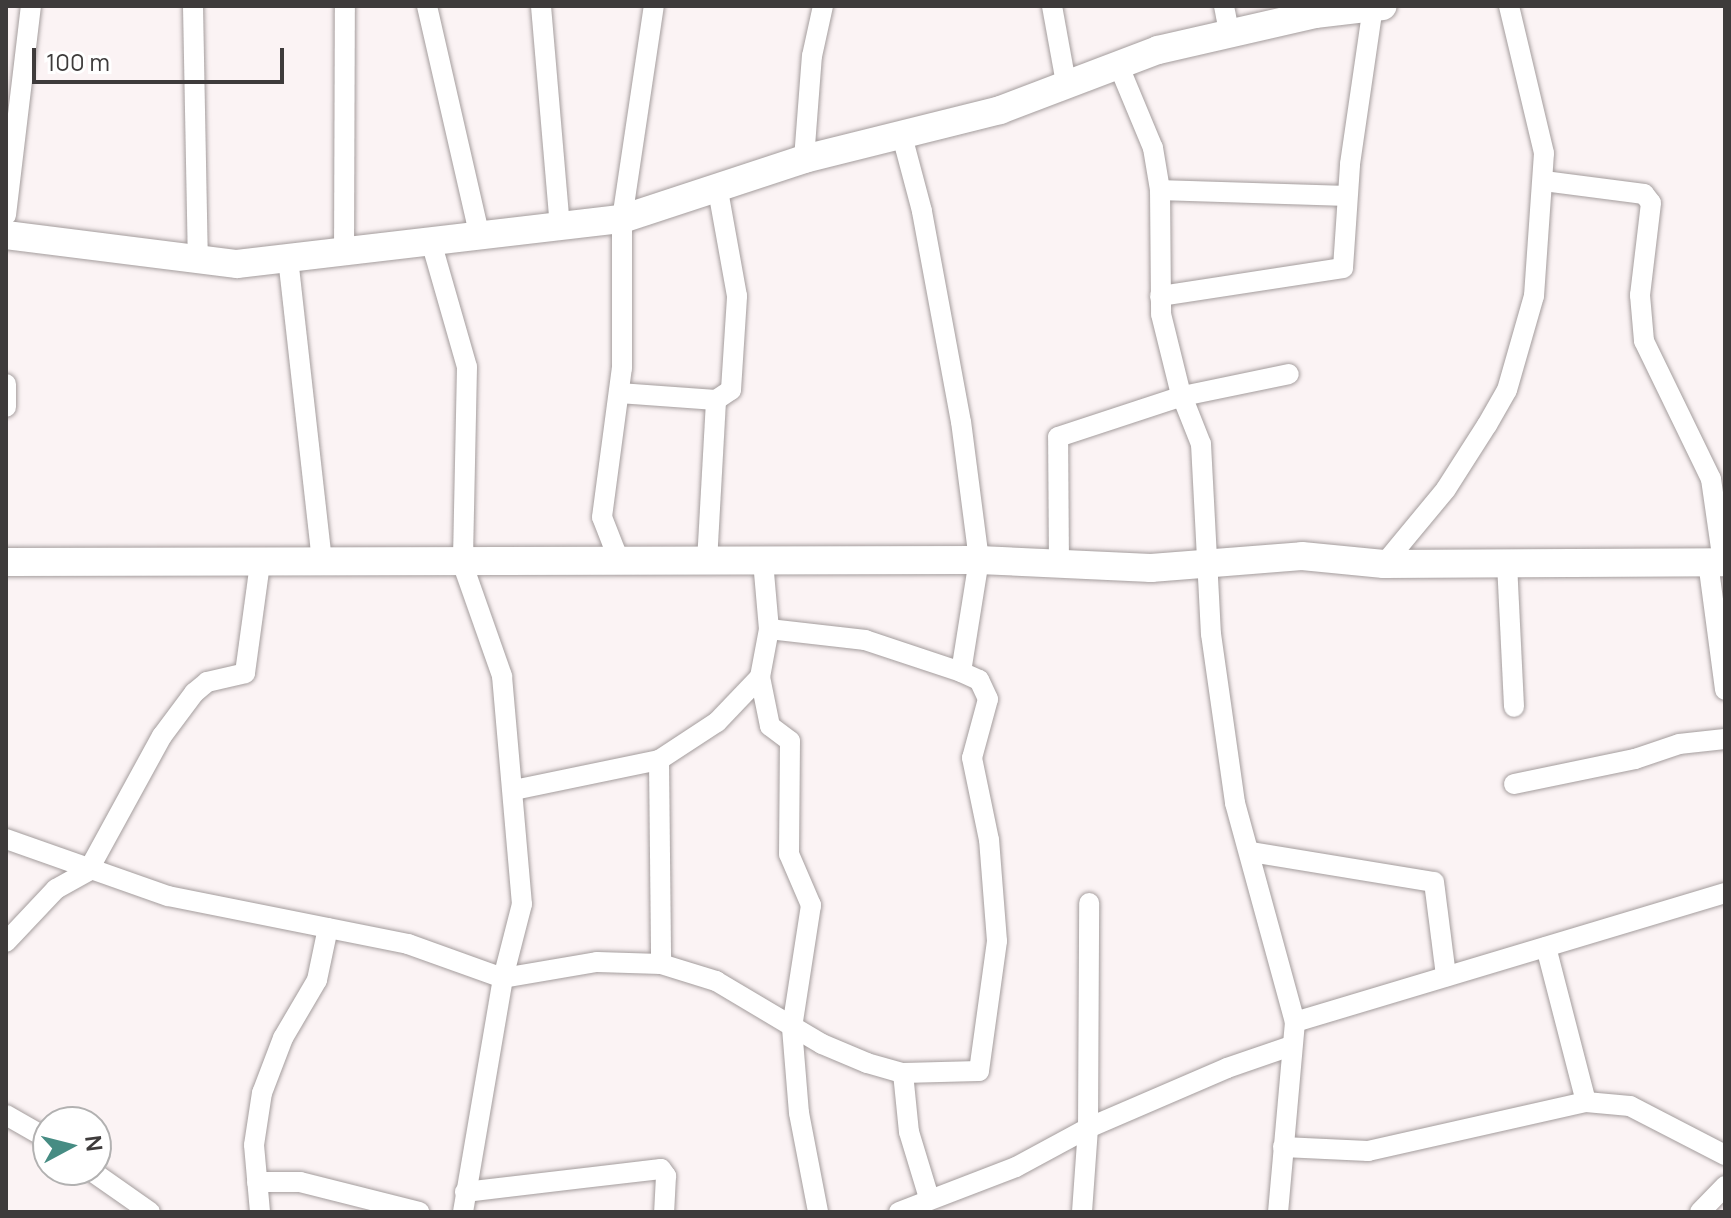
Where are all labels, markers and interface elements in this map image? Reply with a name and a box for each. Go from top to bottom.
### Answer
scale bar [36,32,288,82]
text: 100 m [46,45,110,78]
north arrow [32,1106,112,1186]
text: N [78,1134,110,1153]

